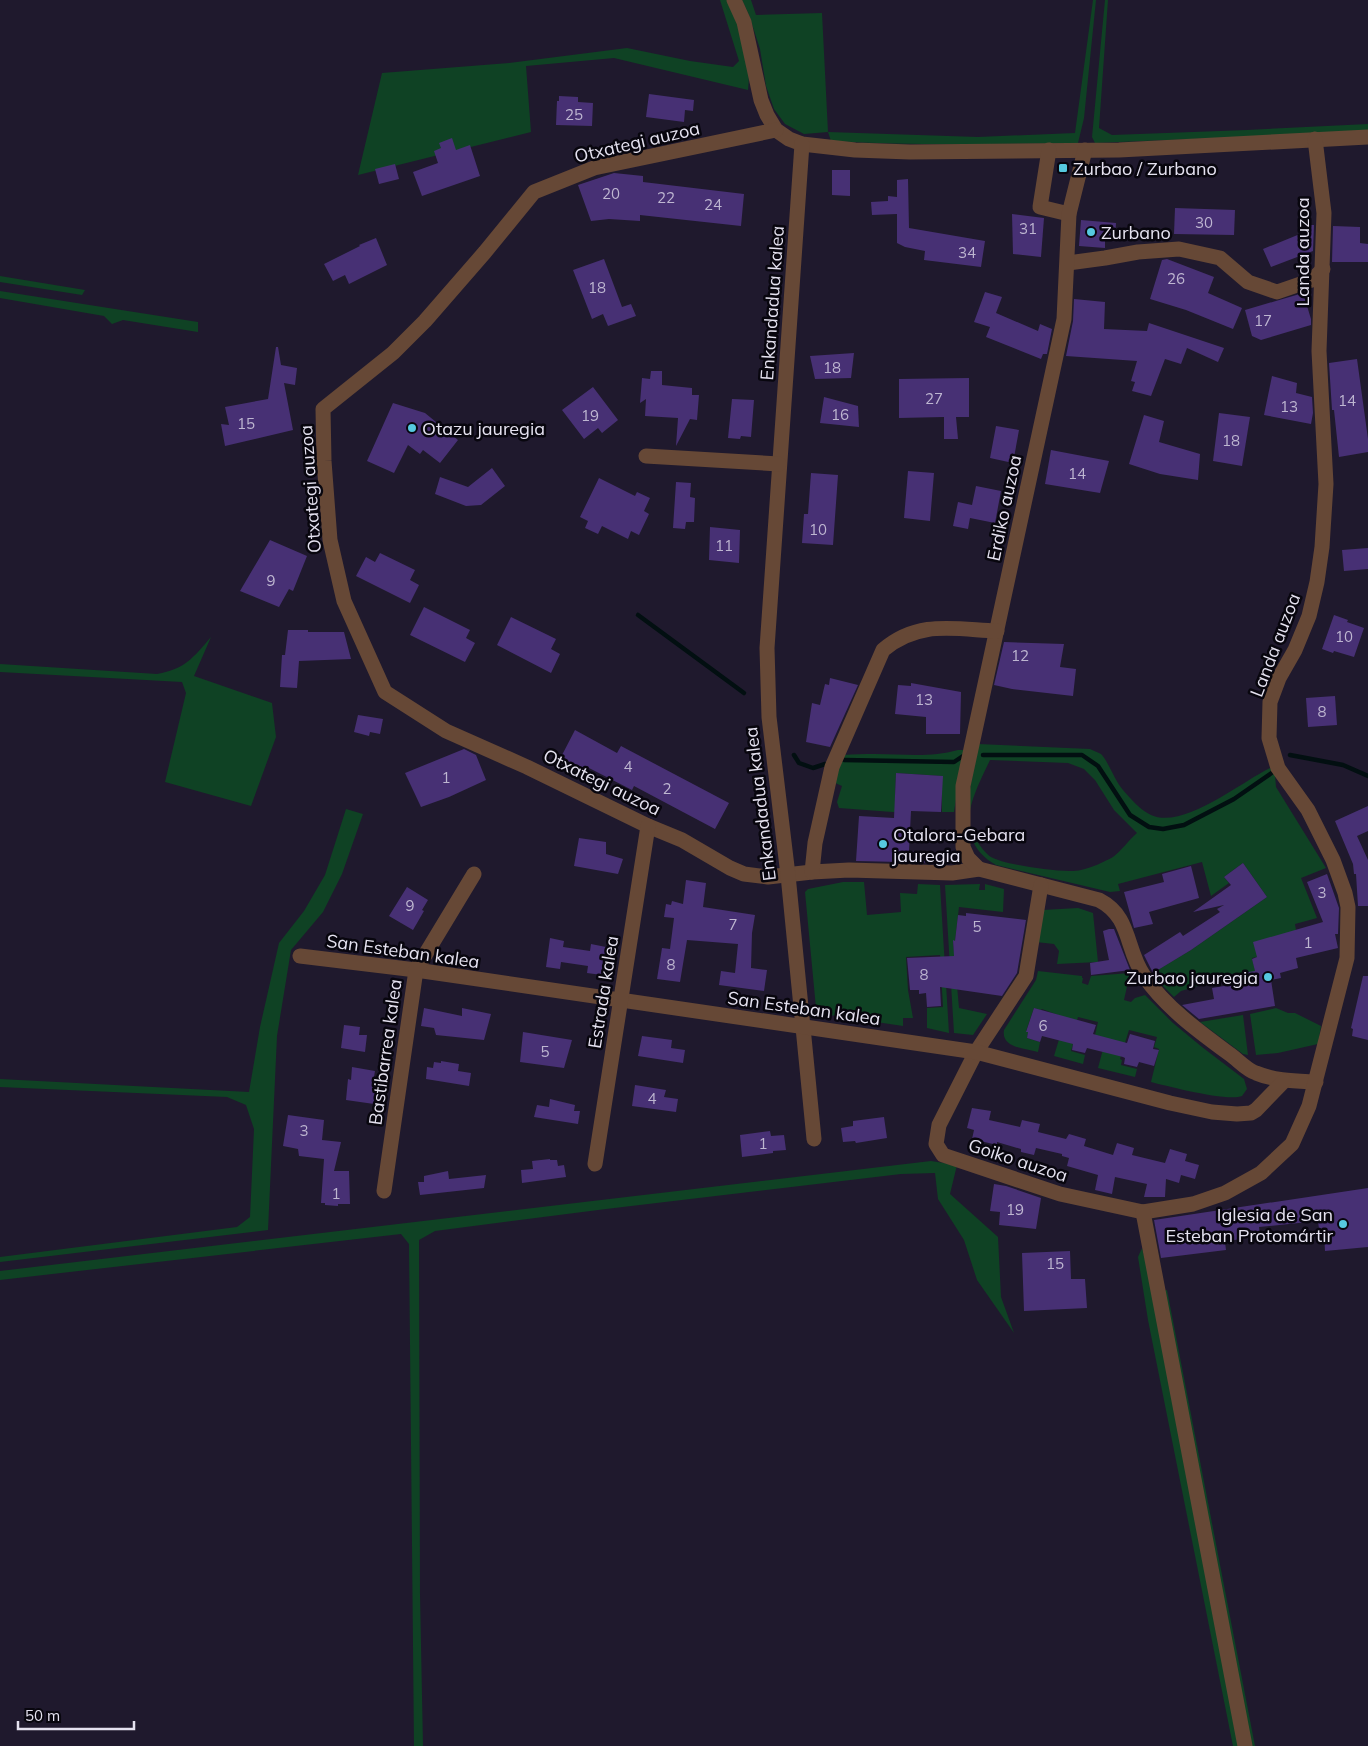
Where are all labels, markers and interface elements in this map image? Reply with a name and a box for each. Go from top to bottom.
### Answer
house number: 25 [565,105,583,124]
street label: Otxategi auzoa [572,116,702,168]
place label: Zurbao / Zurbano [1073,157,1217,180]
marker: Zurbao / Zurbano [1057,162,1069,174]
house number: 20 [602,184,620,203]
house number: 22 [657,188,675,207]
house number: 24 [704,195,722,214]
street label: Landa auzoa [1291,198,1314,306]
house number: 30 [1195,213,1213,232]
house number: 31 [1019,219,1037,238]
place label: Zurbano [1101,221,1171,244]
street label: Enkandadua kalea [755,225,789,381]
marker: Zurbano [1085,226,1097,238]
house number: 34 [958,243,976,262]
house number: 26 [1167,269,1185,288]
house number: 18 [588,278,606,297]
house number: 17 [1254,311,1272,330]
house number: 18 [823,358,841,377]
house number: 27 [925,389,943,408]
house number: 14 [1338,391,1356,410]
house number: 13 [1280,397,1298,416]
house number: 16 [831,405,849,424]
house number: 19 [581,406,599,425]
house number: 15 [237,414,255,433]
place label: Otazu jauregia [422,417,545,440]
marker: Otazu jauregia [406,422,418,434]
street label: Otxategi auzoa [294,424,326,554]
house number: 18 [1222,431,1240,450]
street label: Erdiko auzoa [982,453,1026,563]
house number: 14 [1068,464,1086,483]
house number: 10 [809,520,827,539]
house number: 11 [715,536,733,555]
house number: 9 [266,571,276,590]
street label: Landa auzoa [1245,590,1305,700]
house number: 10 [1335,627,1353,646]
house number: 12 [1011,646,1029,665]
house number: 13 [915,690,933,709]
house number: 8 [1317,702,1327,721]
street label: Enkandadua kalea [739,726,781,882]
street label: Otxategi auzoa [539,744,665,820]
house number: 4 [623,757,633,776]
house number: 1 [441,768,451,787]
house number: 2 [662,779,672,798]
place label: Otalora-Gebara jauregia [891,823,1025,867]
marker: Otalora-Gebara jauregia [877,838,889,850]
house number: 3 [1317,883,1327,902]
house number: 9 [405,896,415,915]
house number: 7 [728,915,738,934]
house number: 5 [972,917,982,936]
street label: San Esteban kalea [325,929,481,973]
house number: 1 [1303,933,1313,952]
street label: Estrada kalea [583,934,623,1050]
house number: 8 [666,955,676,974]
house number: 8 [919,965,929,984]
place label: Zurbao jauregia [1126,966,1258,989]
marker: Zurbao jauregia [1262,971,1274,983]
street label: Bastibarrea kalea [363,978,407,1126]
street label: San Esteban kalea [726,986,882,1030]
house number: 6 [1038,1016,1048,1035]
house number: 5 [540,1042,550,1061]
house number: 4 [647,1089,657,1108]
house number: 3 [299,1121,309,1140]
street label: Goiko auzoa [965,1133,1071,1187]
house number: 1 [758,1134,768,1153]
house number: 1 [331,1184,341,1203]
house number: 19 [1006,1200,1024,1219]
place label: Iglesia de San Esteban Protomártir [1166,1203,1333,1247]
marker: Iglesia de San Esteban Protomártir [1337,1218,1349,1230]
house number: 15 [1046,1254,1064,1273]
scale bar [18,1698,134,1730]
text: 50 m [25,1706,60,1725]

